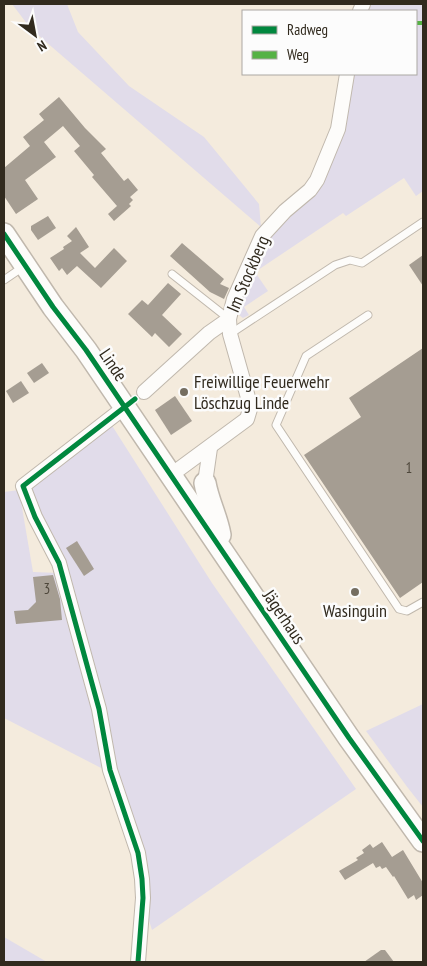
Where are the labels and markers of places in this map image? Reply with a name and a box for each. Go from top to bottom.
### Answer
place label: Freiwillige Feuerwehr Löschzug Linde [194,370,329,414]
marker: Freiwillige Feuerwehr Löschzug Linde [178,386,190,398]
marker: Wasinguin [349,586,361,598]
place label: Wasinguin [323,599,387,622]

